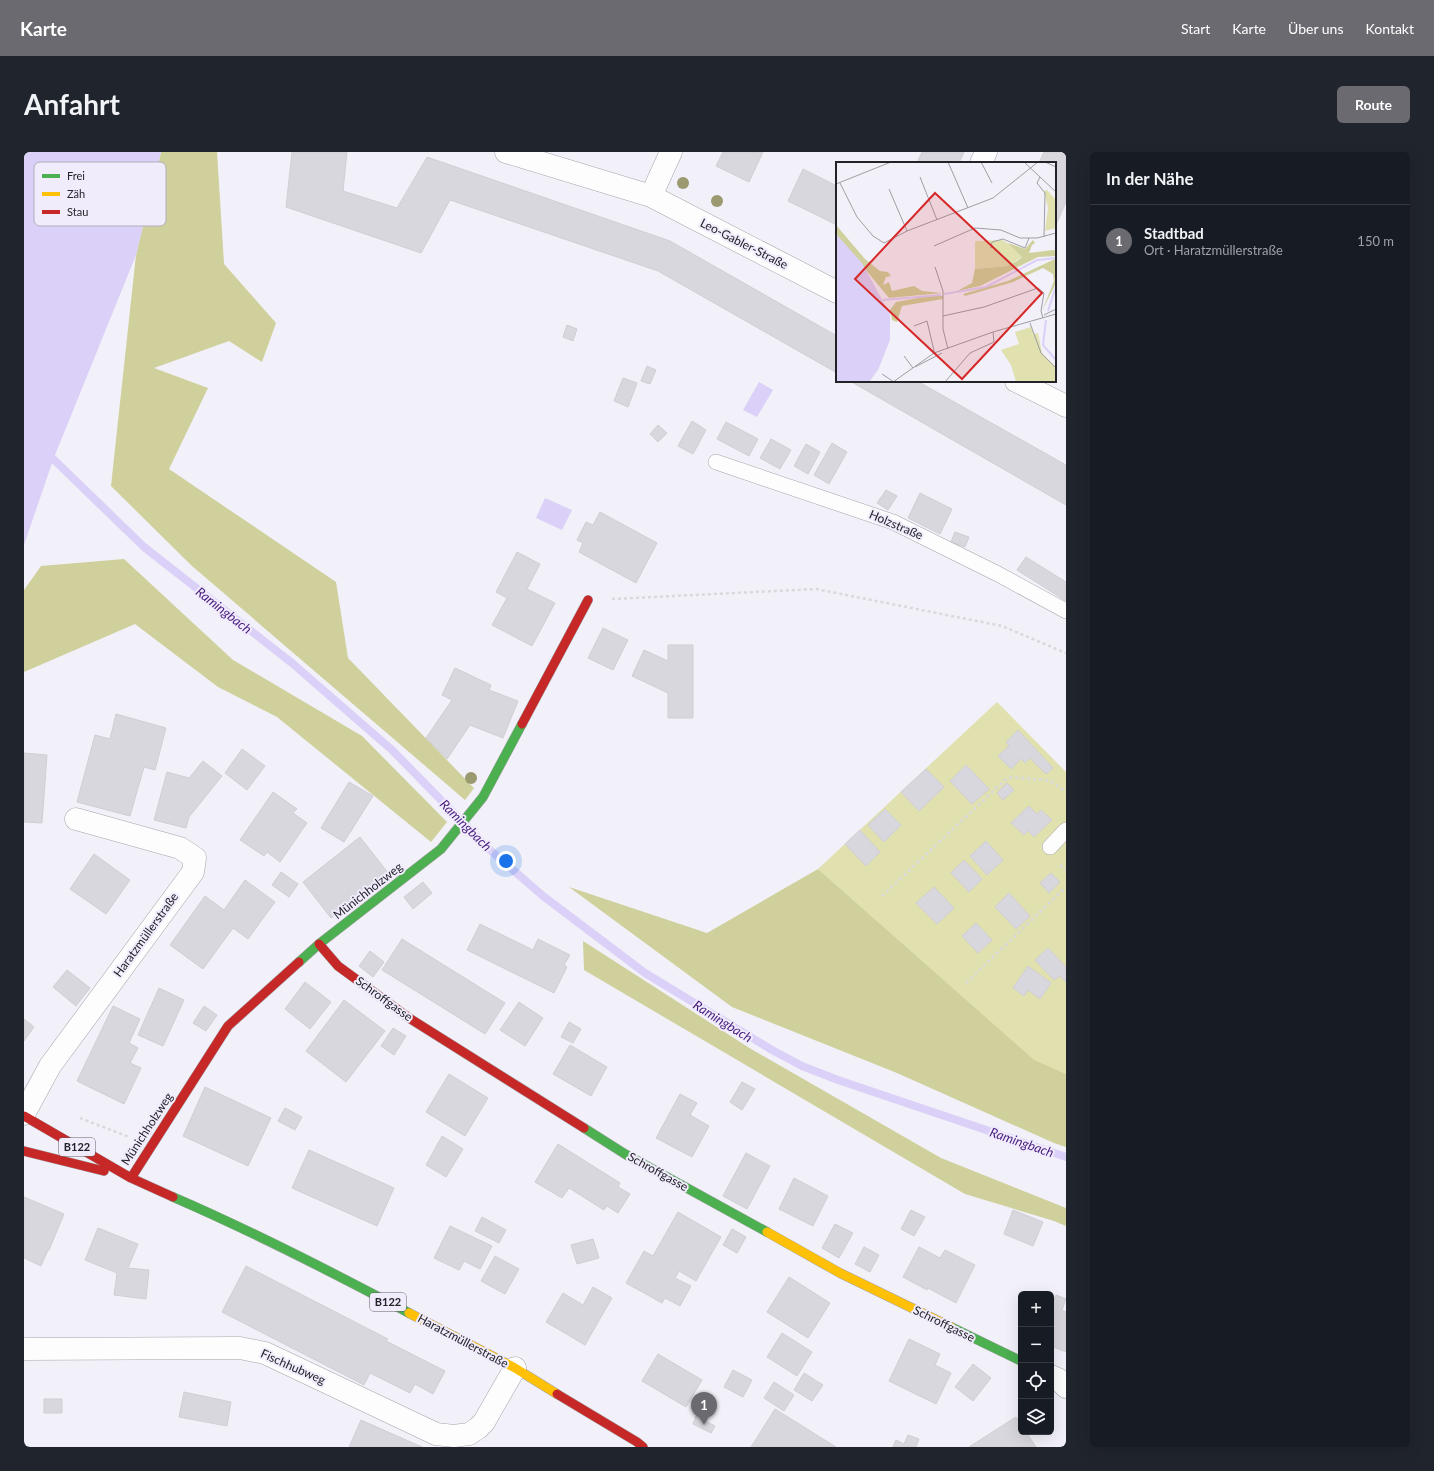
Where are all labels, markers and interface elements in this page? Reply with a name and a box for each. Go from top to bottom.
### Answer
text: Karte [20,17,67,40]
text: Start [1181,20,1210,37]
text: Karte [1232,20,1266,37]
text: Über uns [1288,20,1343,37]
text: Kontakt [1365,20,1414,37]
button: Route [1337,86,1410,123]
text: Anfahrt [24,87,120,121]
legend [34,162,166,226]
inset map [836,162,1056,382]
text: In der Nähe [1106,168,1194,189]
text: Frei [67,169,85,182]
text: Zäh [67,187,85,200]
text: Stau [67,205,88,218]
street label: Leo-Gabler-Straße [698,215,791,272]
text: Stadtbad [1144,224,1204,242]
text: 1 [1115,233,1123,249]
text: 150 m [1357,233,1394,249]
text: Ort · Haratzmüllerstraße [1144,242,1283,258]
street label: Holzstraße [867,506,925,543]
water label: Ramingbach [193,583,255,637]
water label: Ramingbach [437,796,495,854]
your location [496,851,516,871]
street label: Münichholzweg [330,859,405,922]
street label: Haratzmüllerstraße [110,890,181,980]
street label: Schroffgasse [353,973,416,1024]
water label: Ramingbach [691,997,756,1045]
street label: Münichholzweg [118,1090,176,1168]
water label: Ramingbach [988,1124,1056,1160]
road number: B122 [59,1138,95,1156]
street label: Schroffgasse [625,1149,691,1194]
map controls [1018,1291,1054,1435]
button: + [1018,1291,1054,1327]
road number: B122 [370,1293,406,1311]
street label: Schroffgasse [911,1302,977,1345]
street label: Haratzmüllerstraße [415,1310,511,1371]
button: − [1018,1327,1054,1363]
street label: Fischhubweg [259,1346,328,1387]
button: locate [1018,1363,1054,1399]
pin: 1 [691,1392,717,1425]
button: layers [1018,1399,1054,1435]

